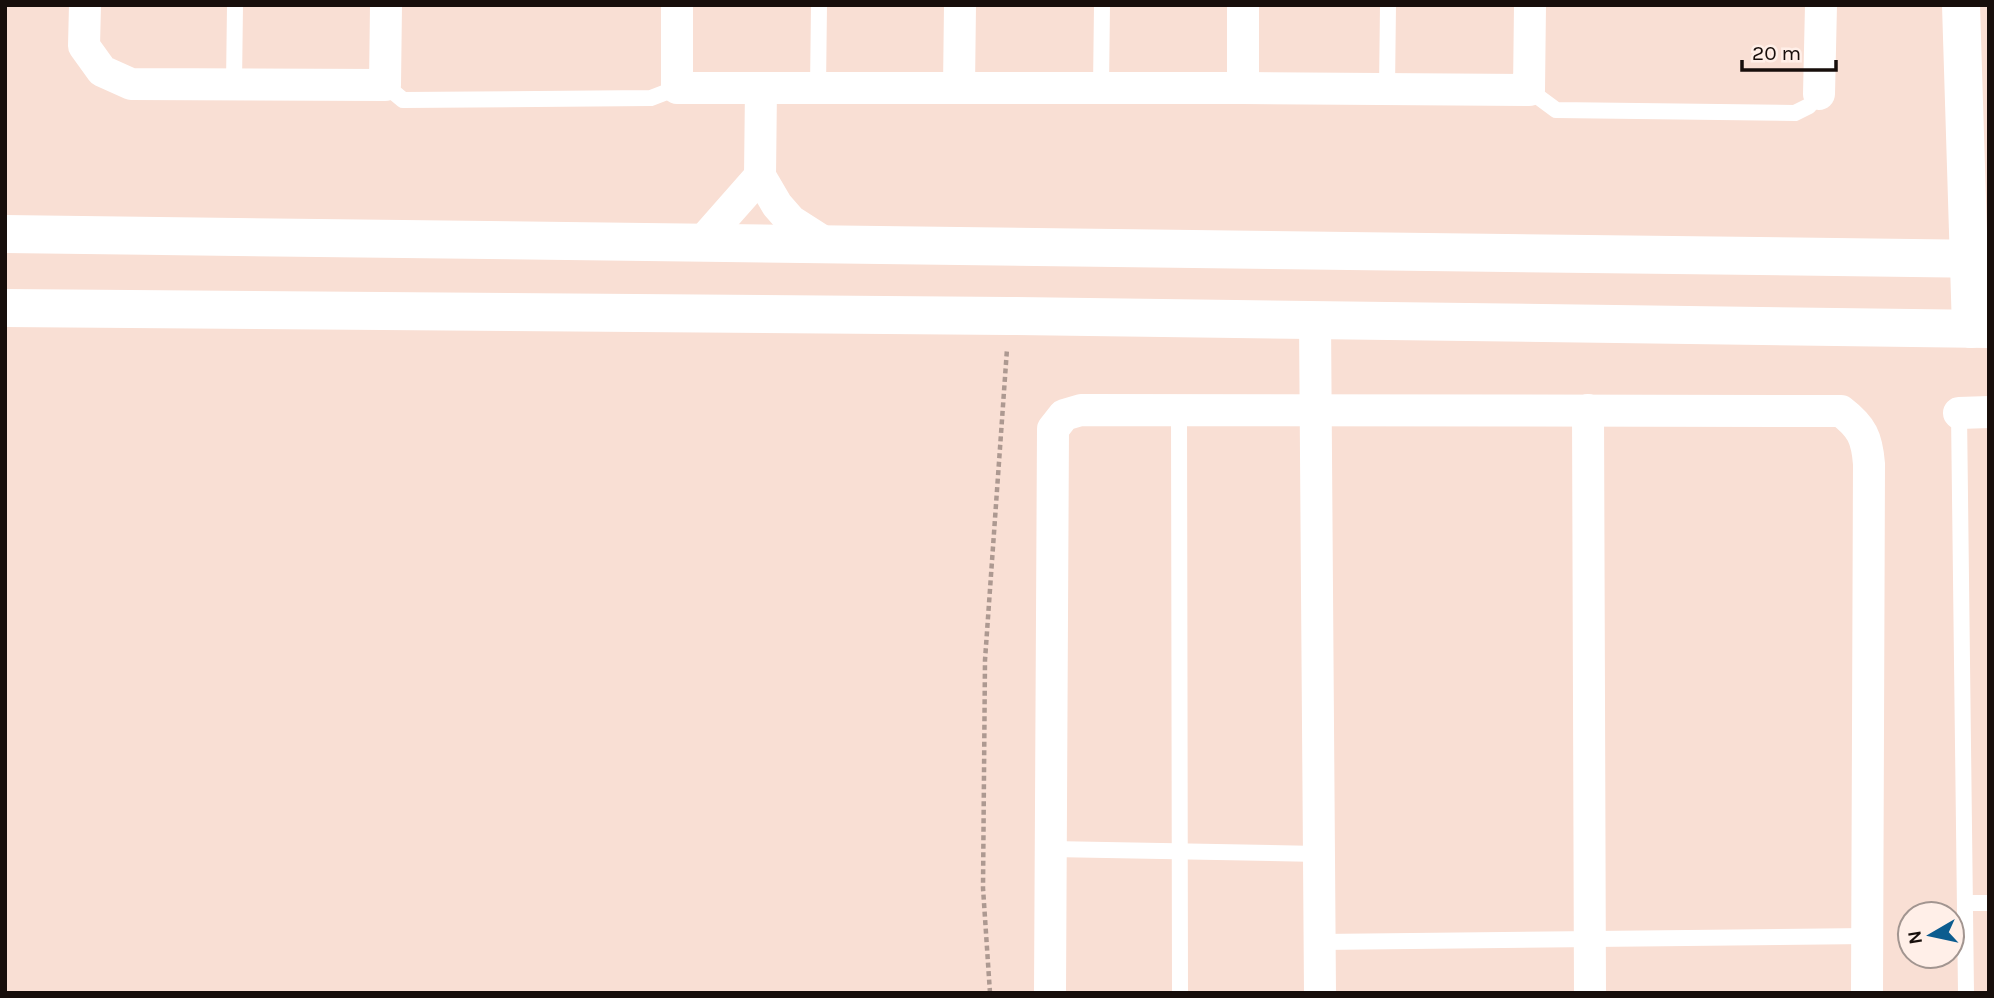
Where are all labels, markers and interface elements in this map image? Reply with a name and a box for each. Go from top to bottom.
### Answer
scale bar [1742,28,1836,72]
text: 20 m [1752,41,1801,65]
north arrow [1896,900,1966,970]
text: N [1903,929,1927,946]

